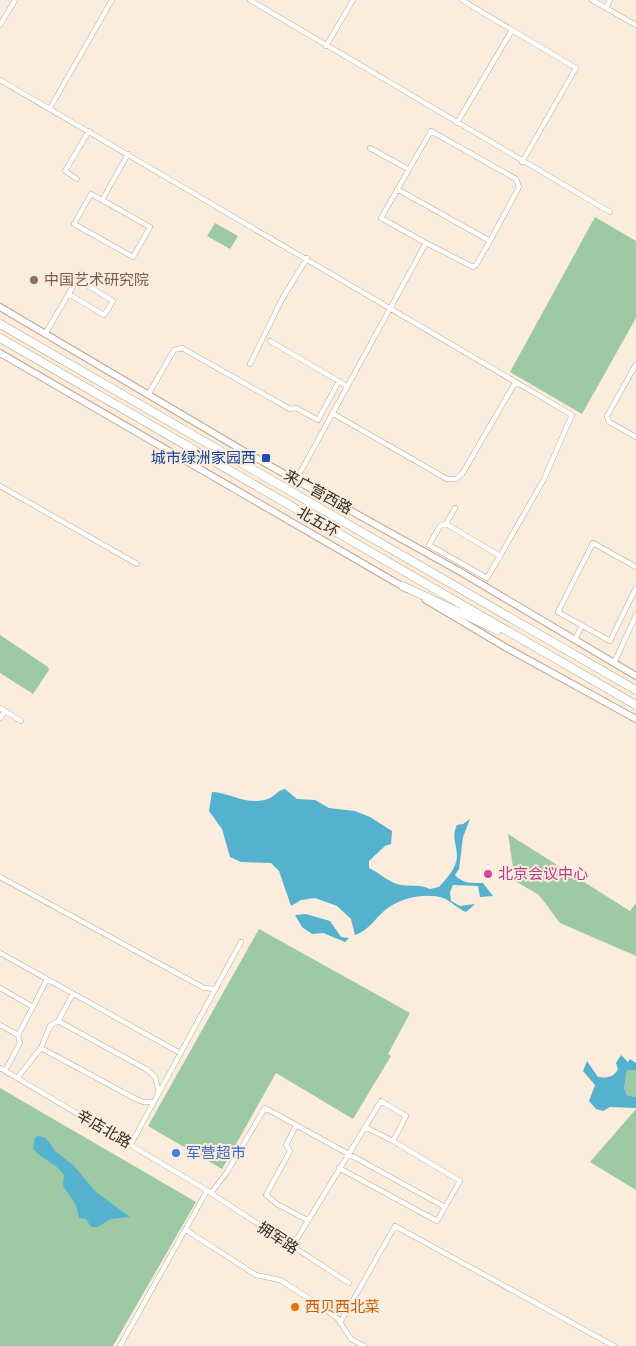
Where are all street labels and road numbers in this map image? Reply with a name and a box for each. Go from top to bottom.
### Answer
street label: 来广营西路 [281,465,356,518]
street label: 北五环 [294,502,342,541]
street label: 辛店北路 [74,1105,135,1152]
street label: 拥军路 [254,1217,302,1258]

